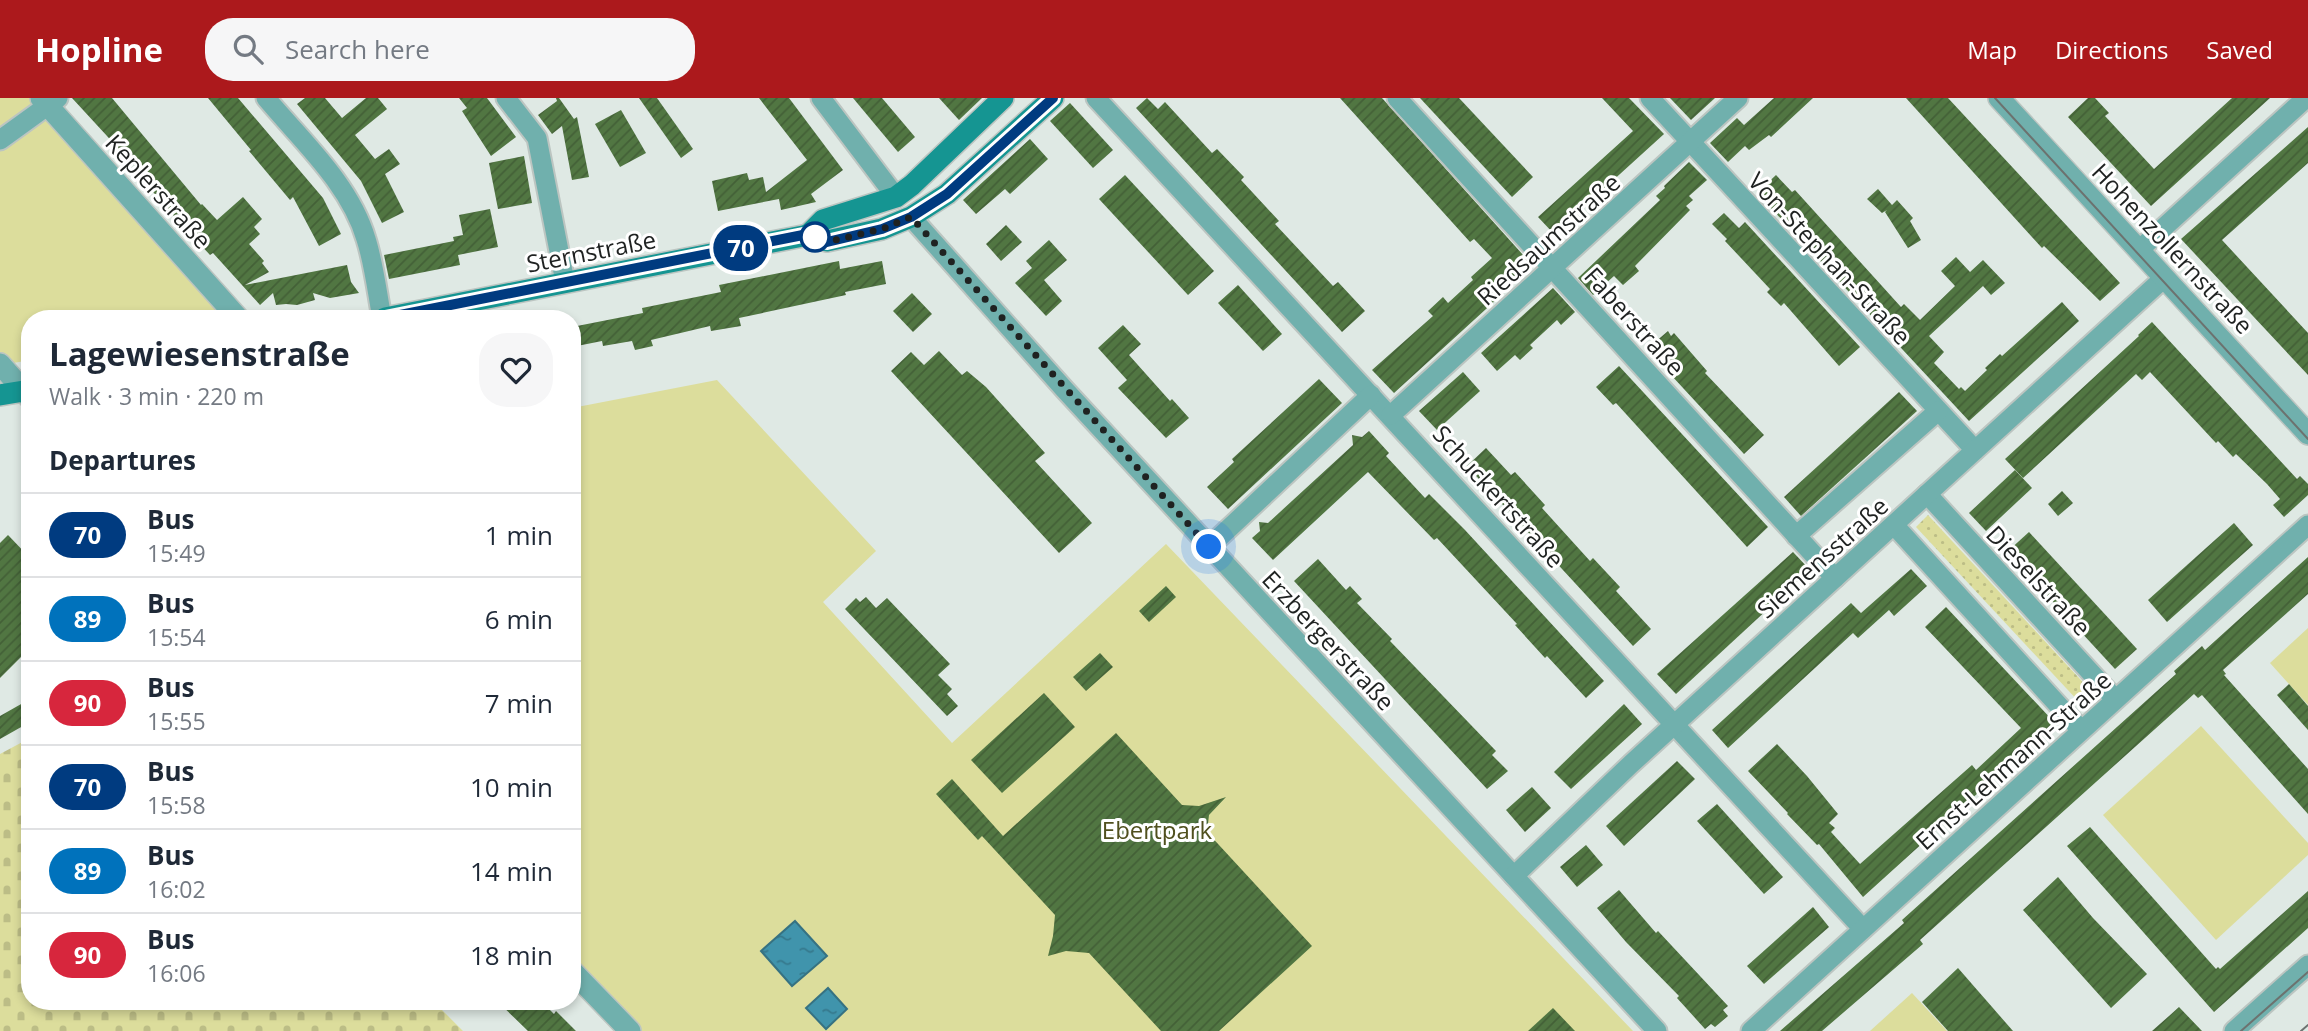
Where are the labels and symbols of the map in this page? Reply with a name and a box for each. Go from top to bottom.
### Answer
street label: Keplerstraße [99,127,219,255]
street label: Hohenzollernstraße [2085,155,2261,341]
street label: Von-Stephan-Straße [1741,165,1919,351]
street label: Riedsaumstraße [1469,166,1627,312]
street label: Sternstraße [523,222,659,280]
unlabelled marker [800,222,830,252]
line badge: 70 [710,225,772,271]
street label: Faberstraße [1577,260,1693,382]
street label: Schuckertstraße [1426,417,1572,575]
street label: Siemensstraße [1749,489,1895,625]
street label: Dieselstraße [1979,518,2099,642]
your location [1191,529,1226,564]
street label: Erzbergerstraße [1255,563,1403,717]
street label: Ernst-Lehmann-Straße [1908,663,2118,857]
park label: Ebertpark [1102,813,1213,846]

